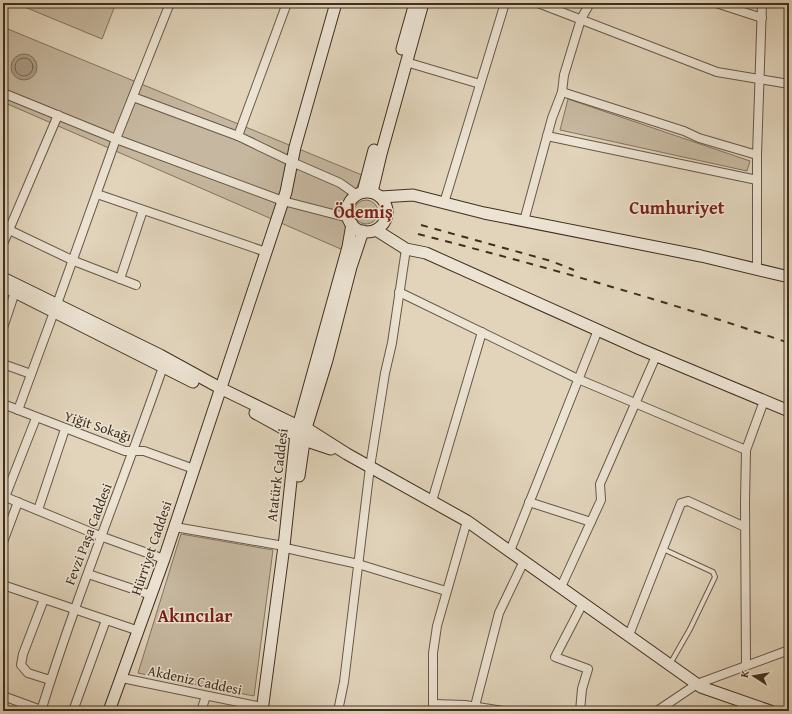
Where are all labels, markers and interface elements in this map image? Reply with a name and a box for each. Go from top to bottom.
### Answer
district label: Cumhuriyet [629,194,725,221]
district label: Ödemiş [333,198,393,225]
street label: Yiğit Sokağı [62,406,134,446]
street label: Atatürk Caddesi [261,427,293,523]
street label: Fevzi Paşa Caddesi [59,480,117,588]
street label: Hürriyet Caddesi [125,498,177,598]
district label: Akıncılar [158,602,233,629]
north arrow [734,656,774,696]
street label: Akdeniz Caddesi [146,660,244,700]
text: K [736,669,753,679]

